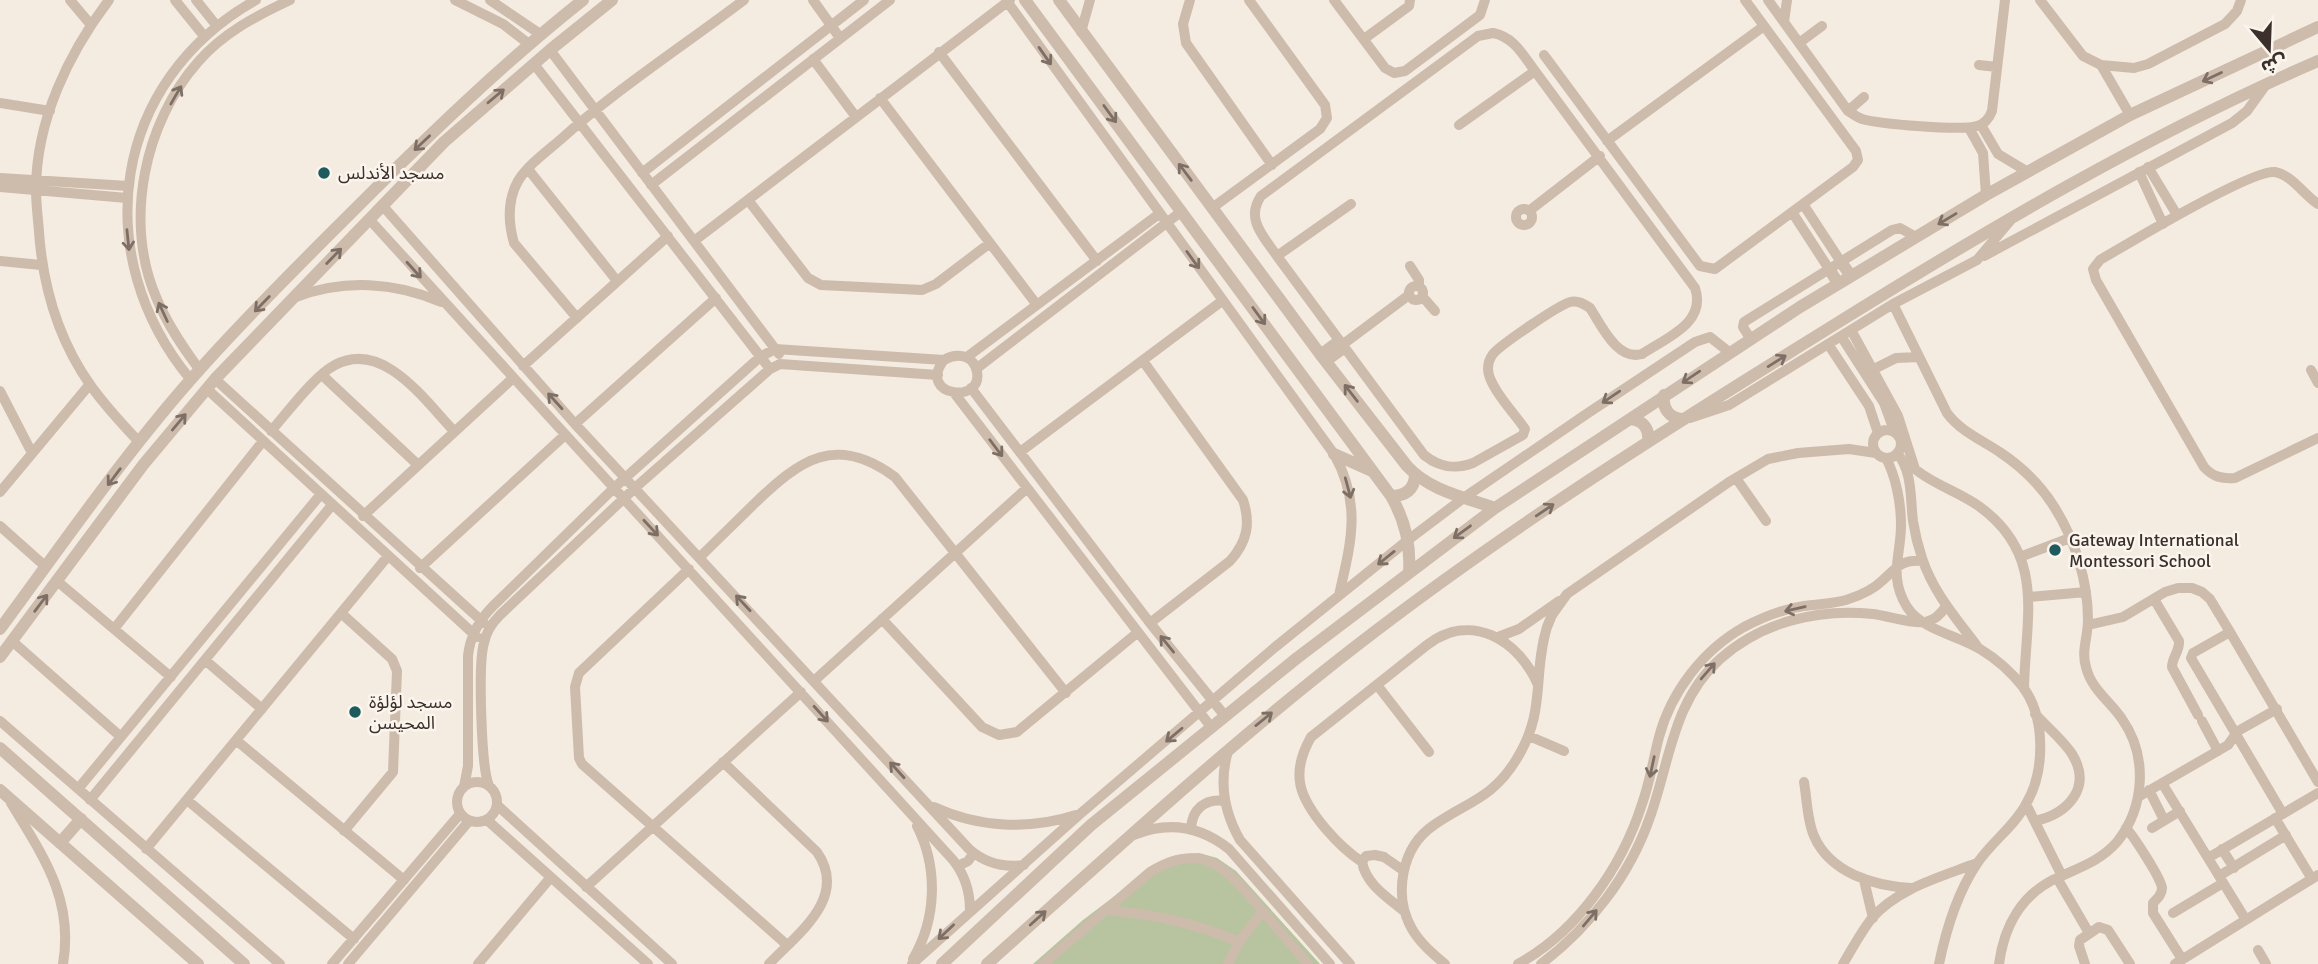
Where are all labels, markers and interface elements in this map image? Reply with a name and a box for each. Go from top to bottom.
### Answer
north arrow [2234,14,2304,84]
one-way arrow [1038,46,1052,65]
text: ش [2258,49,2290,80]
one-way arrow [2202,70,2223,84]
one-way arrow [169,85,183,105]
one-way arrow [487,88,505,104]
one-way arrow [1102,104,1117,122]
one-way arrow [413,135,431,151]
place label: مسجد الأندلس [338,162,444,184]
one-way arrow [1178,163,1193,181]
marker: مسجد الأندلس [316,165,332,181]
one-way arrow [1937,212,1957,226]
one-way arrow [122,228,135,251]
one-way arrow [325,247,342,264]
one-way arrow [1185,250,1200,269]
one-way arrow [406,261,422,279]
one-way arrow [253,295,270,312]
one-way arrow [156,302,169,323]
one-way arrow [1252,306,1267,325]
one-way arrow [1766,353,1786,367]
one-way arrow [1682,370,1701,385]
one-way arrow [1343,385,1358,403]
one-way arrow [1601,390,1621,404]
one-way arrow [546,393,563,410]
one-way arrow [171,414,187,432]
one-way arrow [989,438,1003,457]
one-way arrow [106,467,121,485]
one-way arrow [1342,476,1355,499]
one-way arrow [1534,503,1554,517]
one-way arrow [643,519,659,537]
one-way arrow [1453,525,1472,540]
place label: Gateway International Montessori School [2069,529,2239,572]
marker: Gateway International Montessori School [2047,542,2063,558]
one-way arrow [1377,550,1395,566]
one-way arrow [33,594,48,613]
one-way arrow [735,594,751,612]
one-way arrow [1784,602,1807,616]
one-way arrow [1159,635,1174,653]
one-way arrow [1700,662,1716,680]
place label: مسجد لؤلؤة المحيسن [369,691,452,734]
marker: مسجد لؤلؤة المحيسن [347,704,363,720]
one-way arrow [813,705,829,723]
one-way arrow [1255,712,1273,727]
one-way arrow [1165,727,1183,743]
one-way arrow [1645,755,1659,778]
one-way arrow [889,762,906,779]
one-way arrow [1583,909,1598,927]
one-way arrow [1029,910,1046,927]
one-way arrow [937,924,955,940]

